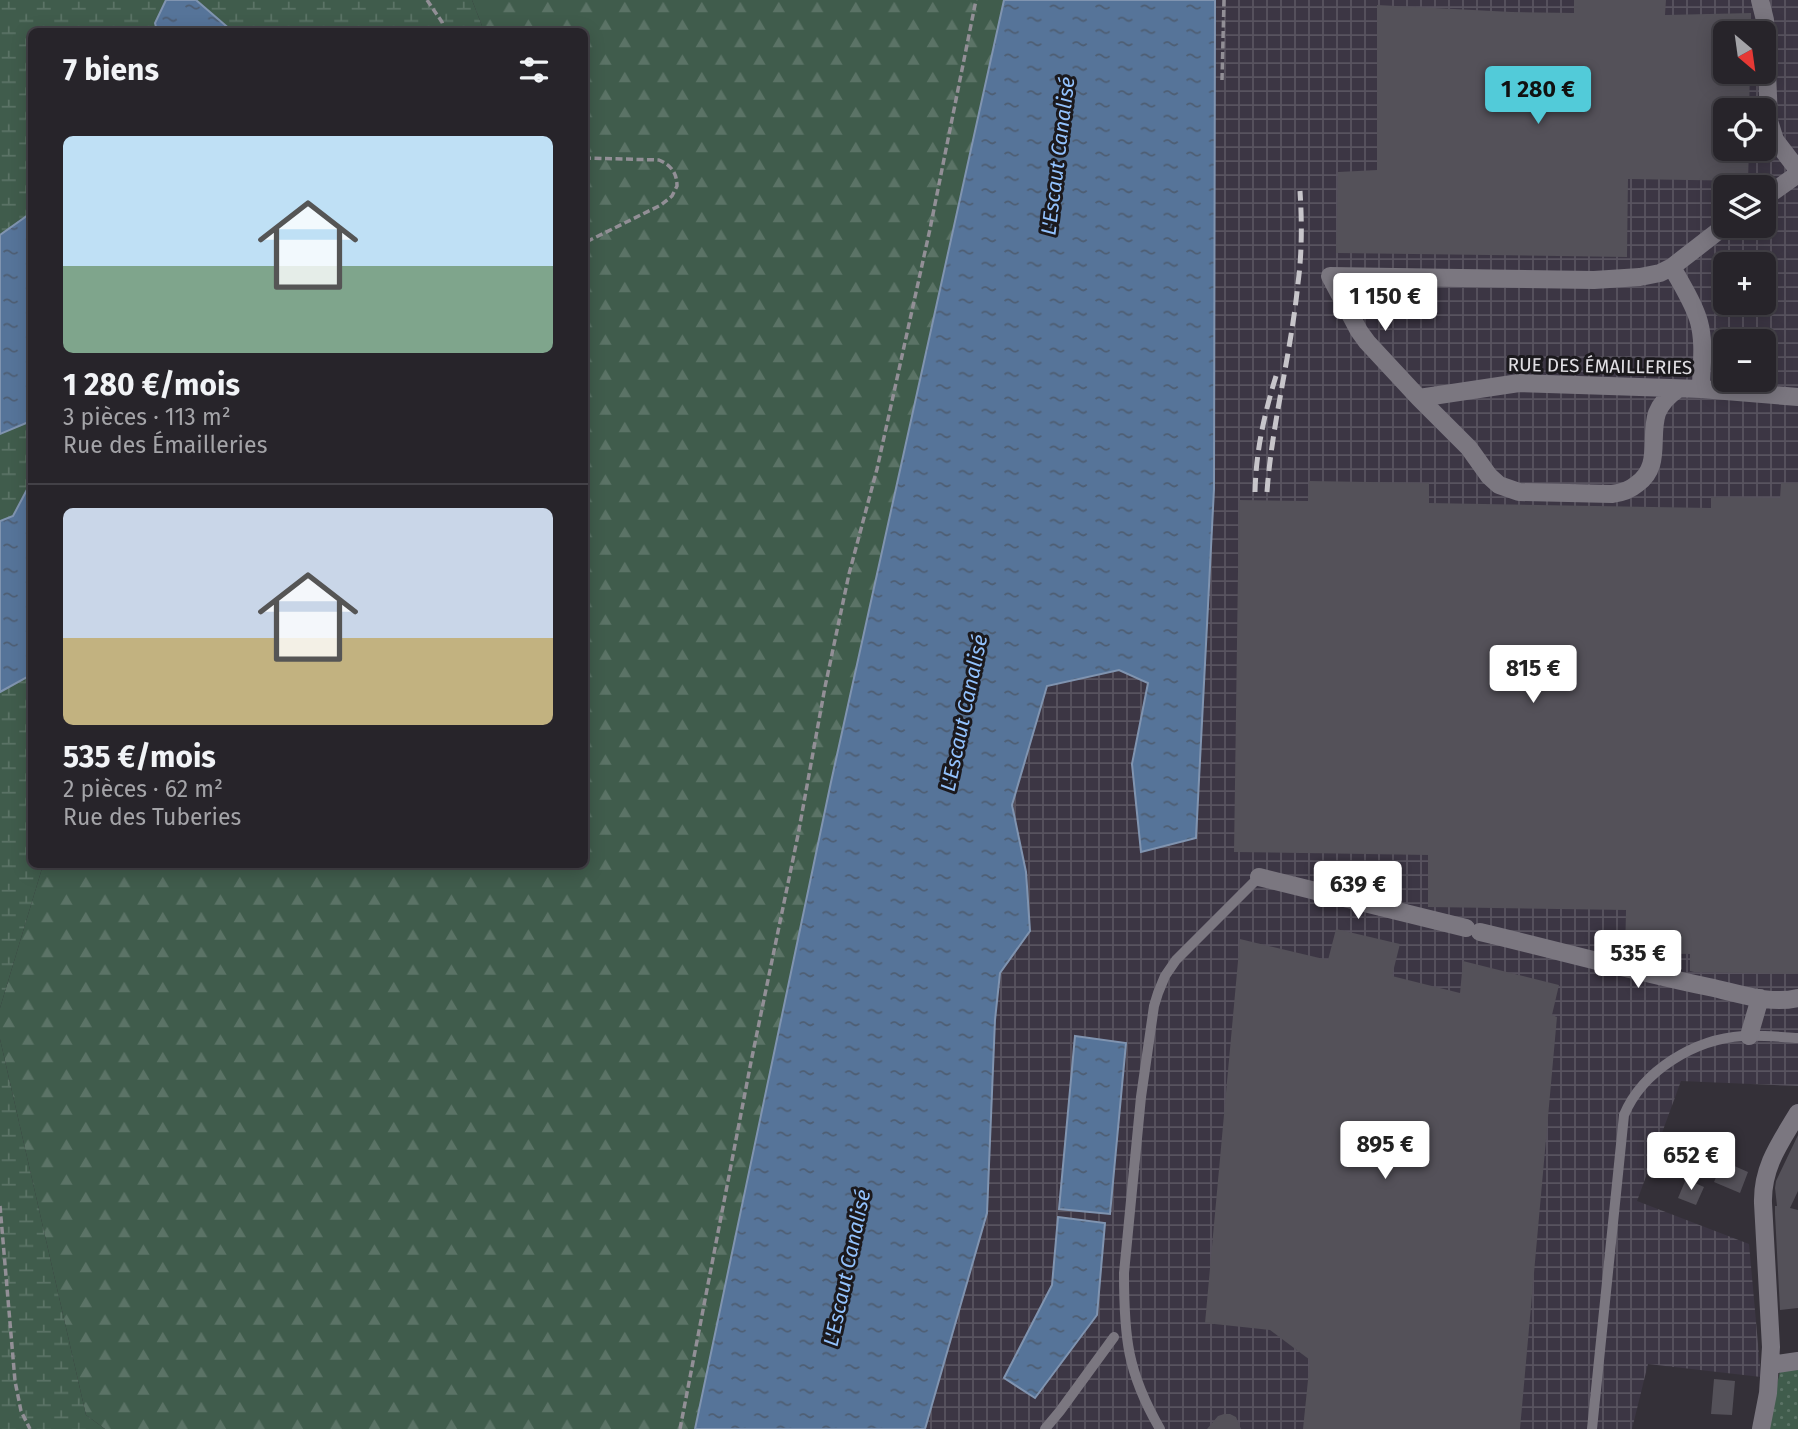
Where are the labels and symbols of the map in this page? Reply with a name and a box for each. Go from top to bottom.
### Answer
north arrow [1713,21,1776,84]
pin: 1 280 € [1473,66,1603,126]
water label: L'Escaut Canalisé [1035,75,1081,237]
pin: 1 150 € [1320,274,1450,333]
street label: RUE DES ÉMAILLERIES [1507,353,1693,379]
water label: L'Escaut Canalisé [935,632,993,794]
pin: 815 € [1484,646,1582,705]
pin: 639 € [1309,862,1407,921]
pin: 535 € [1589,930,1687,990]
pin: 895 € [1336,1122,1434,1181]
pin: 652 € [1642,1132,1740,1192]
water label: L'Escaut Canalisé [818,1187,876,1349]

